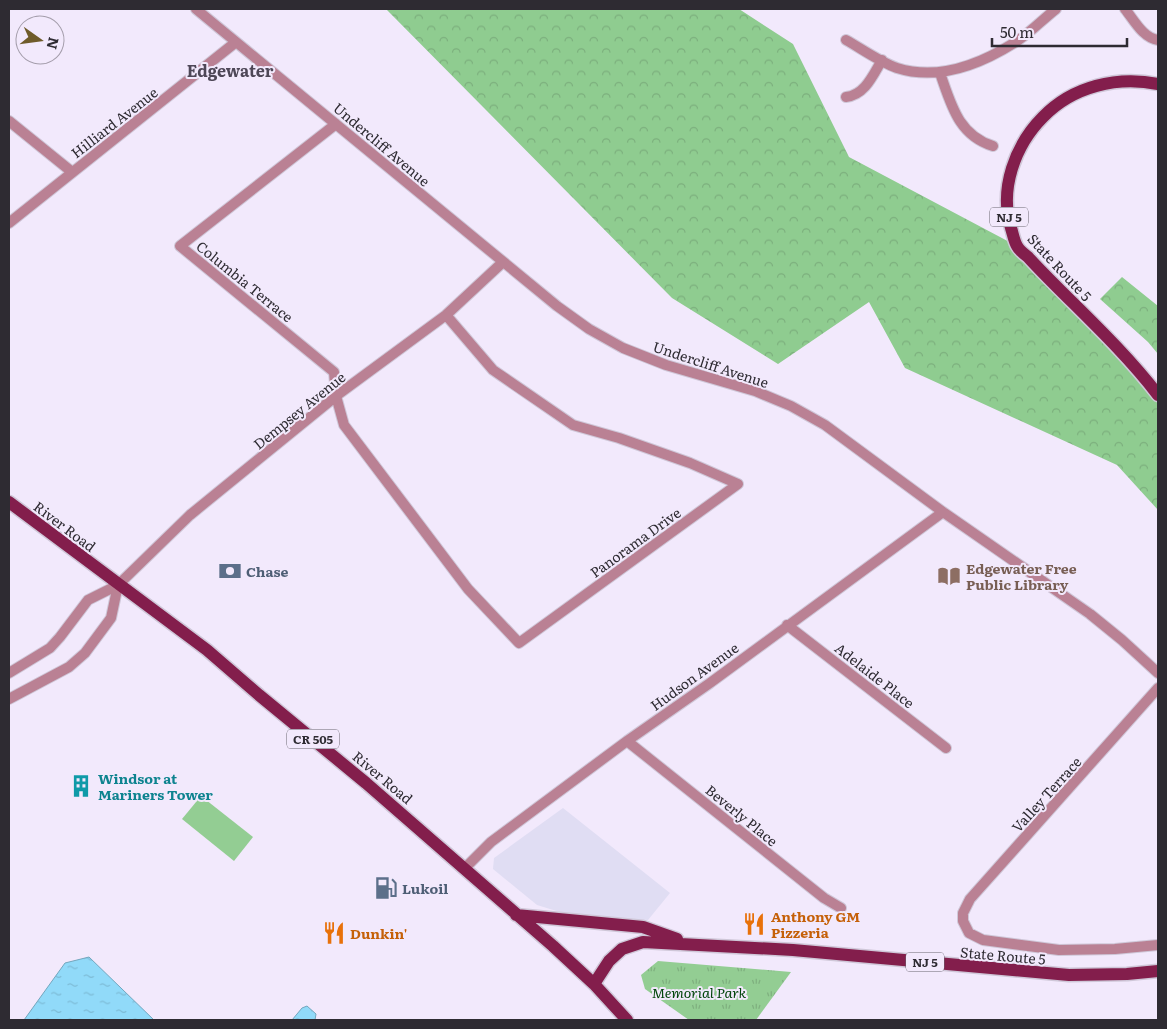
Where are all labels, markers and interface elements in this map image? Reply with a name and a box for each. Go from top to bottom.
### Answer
north arrow [15,15,65,65]
scale bar [992,15,1127,47]
text: 50 m [1000,20,1034,43]
text: N [42,35,65,52]
district label: Edgewater [187,58,274,82]
street label: Hilliard Avenue [67,82,161,162]
street label: Undercliff Avenue [329,98,435,190]
road number: NJ 5 [990,208,1028,226]
street label: State Route 5 [1023,229,1097,305]
street label: Columbia Terrace [192,236,298,326]
street label: Undercliff Avenue [651,336,771,392]
street label: Dempsey Avenue [249,367,349,453]
street label: River Road [30,496,100,556]
street label: Panorama Drive [586,502,684,582]
bank icon: Chase [217,558,243,584]
place label: Edgewater Free Public Library [966,558,1077,594]
place label: Chase [246,561,289,581]
library icon: Edgewater Free Public Library [936,563,962,589]
street label: Hudson Avenue [646,637,742,715]
street label: Adelaide Place [831,638,919,712]
road number: CR 505 [287,730,339,749]
street label: River Road [349,746,418,808]
street label: Valley Terrace [1007,752,1085,836]
place label: Windsor at Mariners Tower [98,768,213,804]
building icon: Windsor at Mariners Tower [68,773,94,799]
street label: Beverly Place [702,780,782,850]
fuel station icon: Lukoil [373,875,399,901]
place label: Lukoil [402,878,448,898]
place label: Anthony GM Pizzeria [771,906,860,942]
restaurant icon: Anthony GM Pizzeria [741,911,767,937]
restaurant icon: Dunkin' [321,920,347,946]
place label: Dunkin' [350,923,407,943]
street label: State Route 5 [959,941,1047,969]
road number: NJ 5 [906,952,944,972]
park label: Memorial Park [652,982,746,1002]

